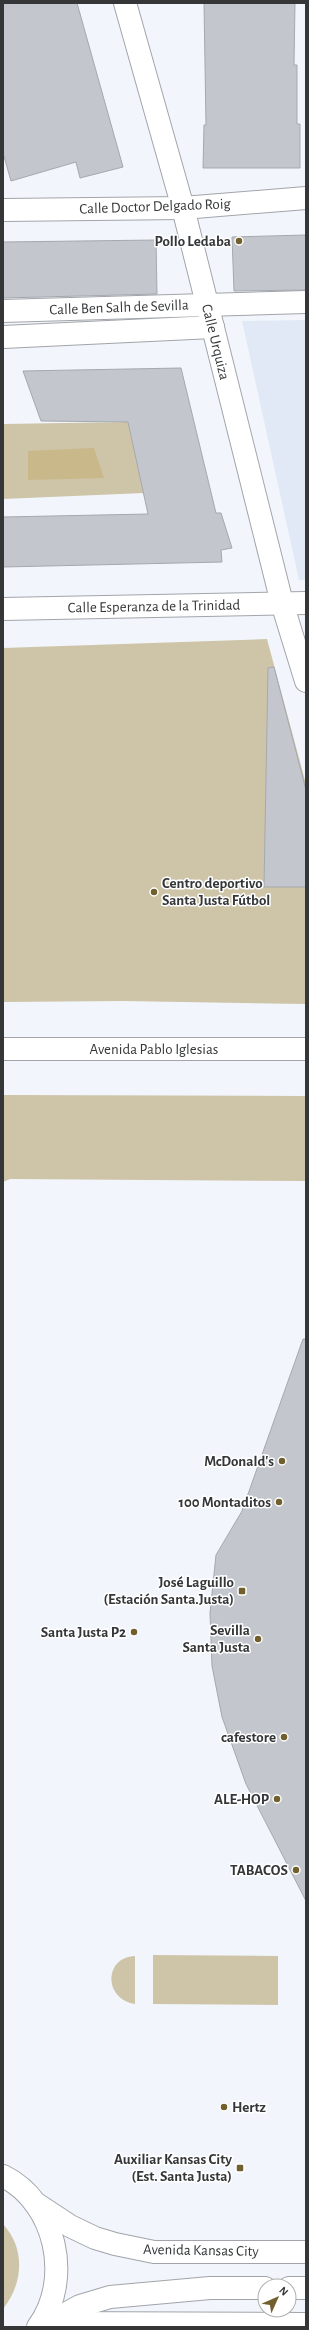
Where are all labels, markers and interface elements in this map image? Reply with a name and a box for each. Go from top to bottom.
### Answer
street label: Calle Doctor Delgado Roig [79,196,232,217]
place label: Pollo Ledaba [155,234,231,249]
marker: Pollo Ledaba [234,236,244,246]
street label: Calle Ben Salh de Sevilla [49,298,189,317]
street label: Calle Urquiza [199,303,232,382]
street label: Calle Esperanza de la Trinidad [68,597,241,616]
place label: Centro deportivo Santa Justa Fútbol [162,876,270,908]
marker: Centro deportivo Santa Justa Fútbol [149,887,159,897]
street label: Avenida Pablo Iglesias [90,1042,218,1057]
place label: McDonald's [204,1454,274,1469]
marker: McDonald's [277,1456,287,1466]
place label: 100 Montaditos [179,1495,271,1510]
marker: 100 Montaditos [274,1497,284,1507]
place label: José Laguillo (Estación Santa.Justa) [103,1575,234,1607]
marker: José Laguillo (Estación Santa.Justa) [237,1586,247,1596]
place label: Sevilla Santa Justa [182,1623,250,1655]
place label: Santa Justa P2 [41,1625,126,1640]
marker: Santa Justa P2 [129,1627,139,1637]
marker: Sevilla Santa Justa [253,1634,263,1644]
place label: cafestore [221,1730,276,1745]
marker: cafestore [279,1732,289,1742]
place label: ALE-HOP [214,1792,270,1807]
marker: ALE-HOP [272,1794,282,1804]
place label: TABACOS [230,1863,288,1878]
marker: TABACOS [291,1865,301,1875]
place label: Hertz [232,2100,266,2115]
marker: Hertz [219,2102,229,2112]
place label: Auxiliar Kansas City (Est. Santa Justa) [114,2152,232,2184]
marker: Auxiliar Kansas City (Est. Santa Justa) [235,2163,245,2173]
street label: Avenida Kansas City [143,2242,260,2259]
north arrow [257,2278,297,2318]
text: N [277,2285,290,2298]

